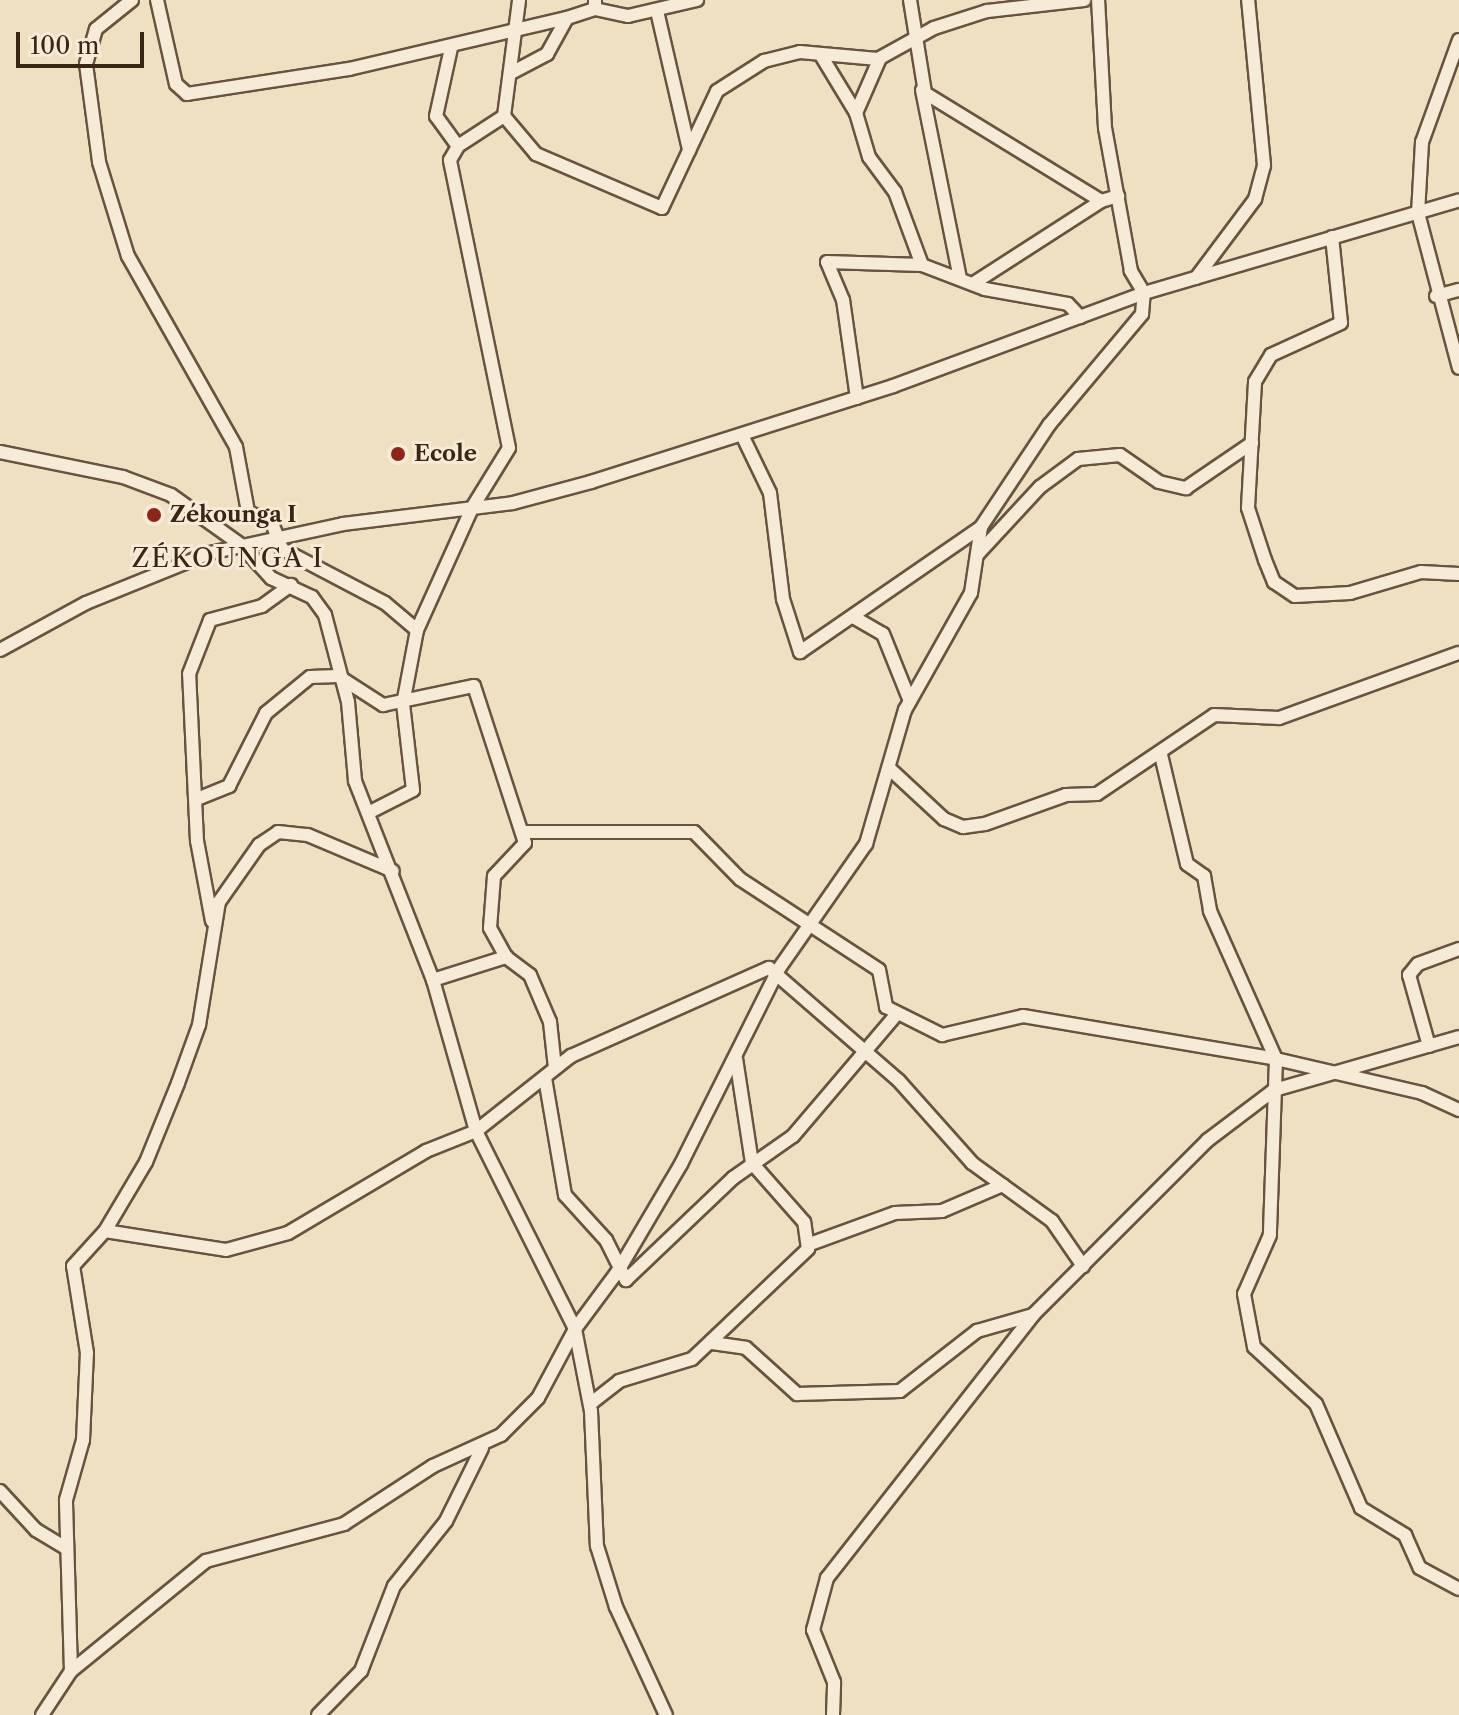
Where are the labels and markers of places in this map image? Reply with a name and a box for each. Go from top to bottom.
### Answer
place label: Ecole [414,441,477,467]
marker: Ecole [389,445,407,463]
place label: Zékounga I [170,502,297,528]
marker: Zékounga I [145,506,163,524]

